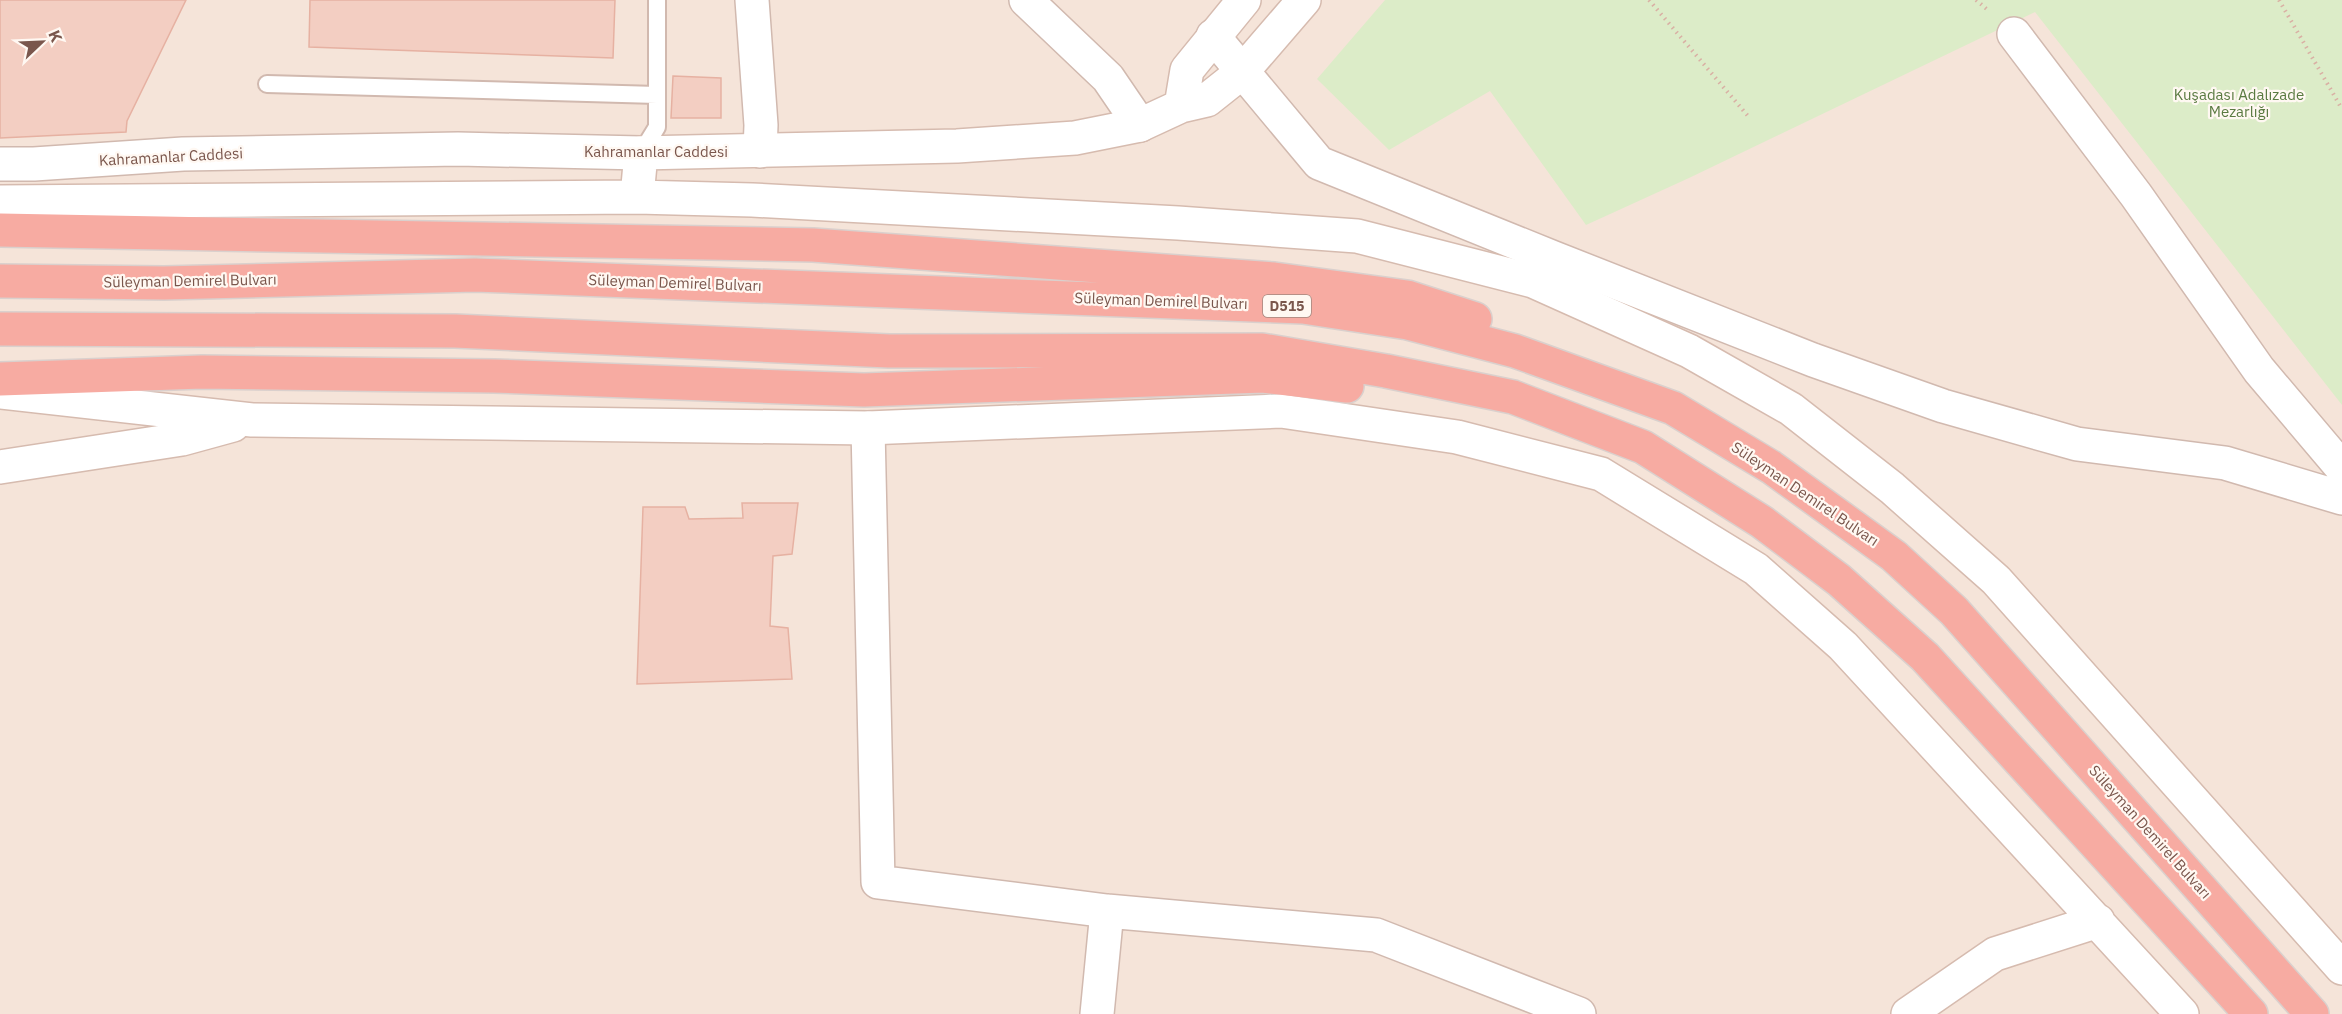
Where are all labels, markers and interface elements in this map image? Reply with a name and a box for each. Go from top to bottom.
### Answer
north arrow [12,12,72,72]
text: K [44,27,67,45]
park label: Kuşadası Adalızade Mezarlığı [2174,85,2304,121]
street label: Kahramanlar Caddesi [584,142,728,161]
street label: Kahramanlar Caddesi [99,143,243,170]
street label: Süleyman Demirel Bulvarı [103,269,277,292]
street label: Süleyman Demirel Bulvarı [588,270,762,295]
street label: Süleyman Demirel Bulvarı [1074,288,1248,313]
road number: D515 [1263,295,1311,317]
street label: Süleyman Demirel Bulvarı [1728,437,1882,550]
street label: Süleyman Demirel Bulvarı [2085,761,2215,902]

